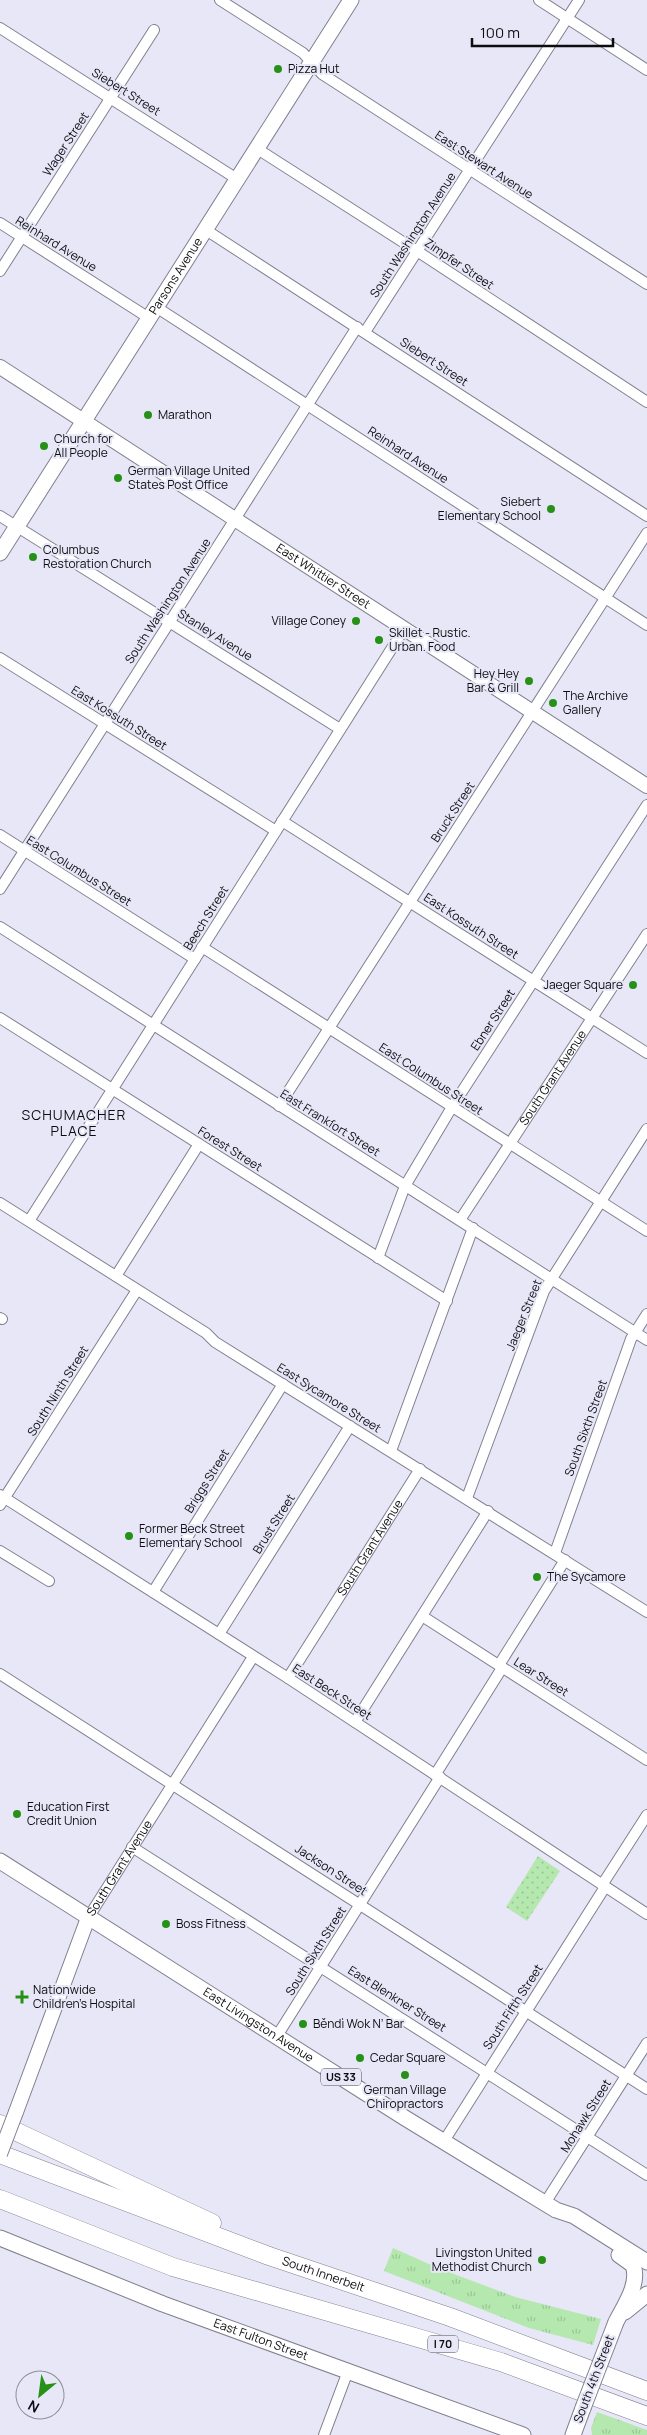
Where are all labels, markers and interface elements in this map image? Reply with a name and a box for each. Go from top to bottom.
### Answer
scale bar [472,15,613,47]
text: 100 m [480,22,520,43]
place label: Pizza Hut [288,60,340,77]
marker: Pizza Hut [272,63,284,75]
street label: Siebert Street [89,64,164,120]
street label: Wager Street [38,108,93,179]
street label: East Stewart Avenue [432,126,537,203]
street label: South Washington Avenue [366,169,459,301]
street label: Reinhard Avenue [12,212,100,275]
street label: Parsons Avenue [145,234,206,318]
street label: Zimpfer Street [421,234,498,293]
street label: Siebert Street [397,333,472,390]
place label: Marathon [158,406,212,423]
marker: Marathon [142,409,154,421]
street label: Reinhard Avenue [365,422,452,487]
place label: Church for All People [54,430,113,461]
marker: Church for All People [38,440,50,452]
place label: German Village United States Post Office [128,462,250,493]
marker: German Village United States Post Office [112,472,124,484]
place label: Siebert Elementary School [438,493,541,524]
marker: Siebert Elementary School [545,503,557,515]
street label: South Washington Avenue [121,535,214,667]
street label: East Whittier Street [273,539,374,613]
place label: Columbus Restoration Church [43,541,151,572]
marker: Columbus Restoration Church [27,551,39,563]
street label: Stanley Avenue [174,605,256,664]
place label: Village Coney [271,612,347,629]
marker: Village Coney [350,615,362,627]
place label: Skillet - Rustic. Urban. Food [389,624,470,655]
marker: Skillet - Rustic. Urban. Food [373,634,385,646]
place label: Hey Hey Bar & Grill [467,665,520,696]
marker: Hey Hey Bar & Grill [523,675,535,687]
street label: East Kossuth Street [68,681,171,754]
place label: The Archive Gallery [563,687,628,718]
marker: The Archive Gallery [547,697,559,709]
street label: Bruck Street [427,778,479,845]
street label: East Columbus Street [23,831,135,910]
street label: Beech Street [179,882,232,953]
street label: East Kossuth Street [421,888,522,963]
place label: Jaeger Square [543,976,623,993]
marker: Jaeger Square [627,979,639,991]
street label: Ebner Street [466,986,519,1054]
street label: South Grant Avenue [515,1026,590,1128]
street label: East Columbus Street [376,1039,487,1119]
street label: East Frankfort Street [277,1085,384,1160]
district label: SCHUMACHER PLACE [22,1105,126,1140]
street label: Forest Street [195,1122,266,1175]
street label: Jaeger Street [502,1277,546,1353]
street label: South Ninth Street [23,1342,92,1439]
street label: East Sycamore Street [274,1359,385,1437]
street label: South Sixth Street [560,1377,611,1479]
street label: Briggs Street [180,1445,233,1516]
street label: Brust Street [248,1490,299,1557]
street label: South Grant Avenue [333,1496,407,1599]
place label: Former Beck Street Elementary School [139,1520,245,1551]
marker: Former Beck Street Elementary School [123,1530,135,1542]
place label: The Sycamore [547,1568,626,1585]
marker: The Sycamore [531,1571,543,1583]
street label: Lear Street [511,1653,572,1700]
street label: East Beck Street [289,1660,375,1724]
place label: Education First Credit Union [27,1798,110,1829]
marker: Education First Credit Union [11,1808,23,1820]
street label: South Grant Avenue [82,1817,156,1919]
street label: Jackson Street [292,1840,371,1899]
street label: South Sixth Street [281,1903,350,1999]
place label: Boss Fitness [176,1915,246,1932]
marker: Boss Fitness [160,1918,172,1930]
street label: East Blenkner Street [345,1961,450,2036]
street label: South Fifth Street [479,1961,547,2053]
place label: Nationwide Children's Hospital [33,1981,135,2012]
street label: East Livingston Avenue [200,1983,317,2066]
marker: Nationwide Children's Hospital [15,1990,29,2004]
place label: Běndì Wok N’ Bar [313,2015,405,2032]
marker: Běndì Wok N’ Bar [297,2018,309,2030]
place label: Cedar Square [370,2049,446,2066]
marker: Cedar Square [354,2052,366,2064]
road number: US 33 [321,2068,361,2086]
marker: German Village Chiropractors [399,2069,411,2081]
street label: Mohawk Street [556,2076,615,2156]
place label: German Village Chiropractors [364,2081,446,2112]
place label: Livingston United Methodist Church [432,2244,532,2275]
street label: South Innerbelt [280,2252,367,2296]
marker: Livingston United Methodist Church [536,2254,548,2266]
street label: East Fulton Street [211,2314,311,2364]
street label: South 4th Street [569,2332,618,2425]
road number: I 70 [428,2336,458,2352]
north arrow [15,2370,65,2420]
text: N [24,2396,42,2418]

